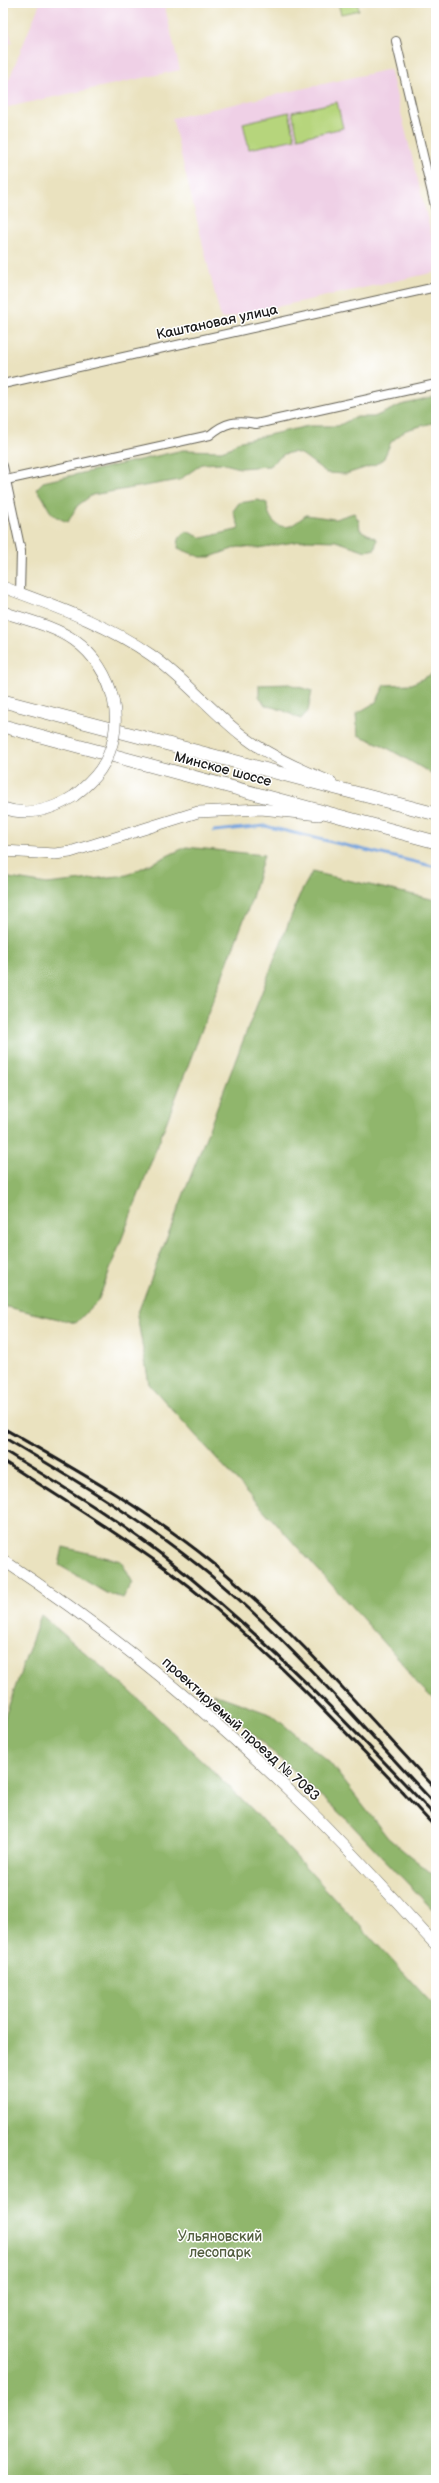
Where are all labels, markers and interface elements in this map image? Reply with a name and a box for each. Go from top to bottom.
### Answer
street label: Каштановая улица [155,301,280,343]
street label: Минское шоссе [172,748,274,790]
street label: проектируемый проезд № 7083 [159,1654,323,1804]
park label: Ульяновский лесопарк [178,2228,262,2261]

